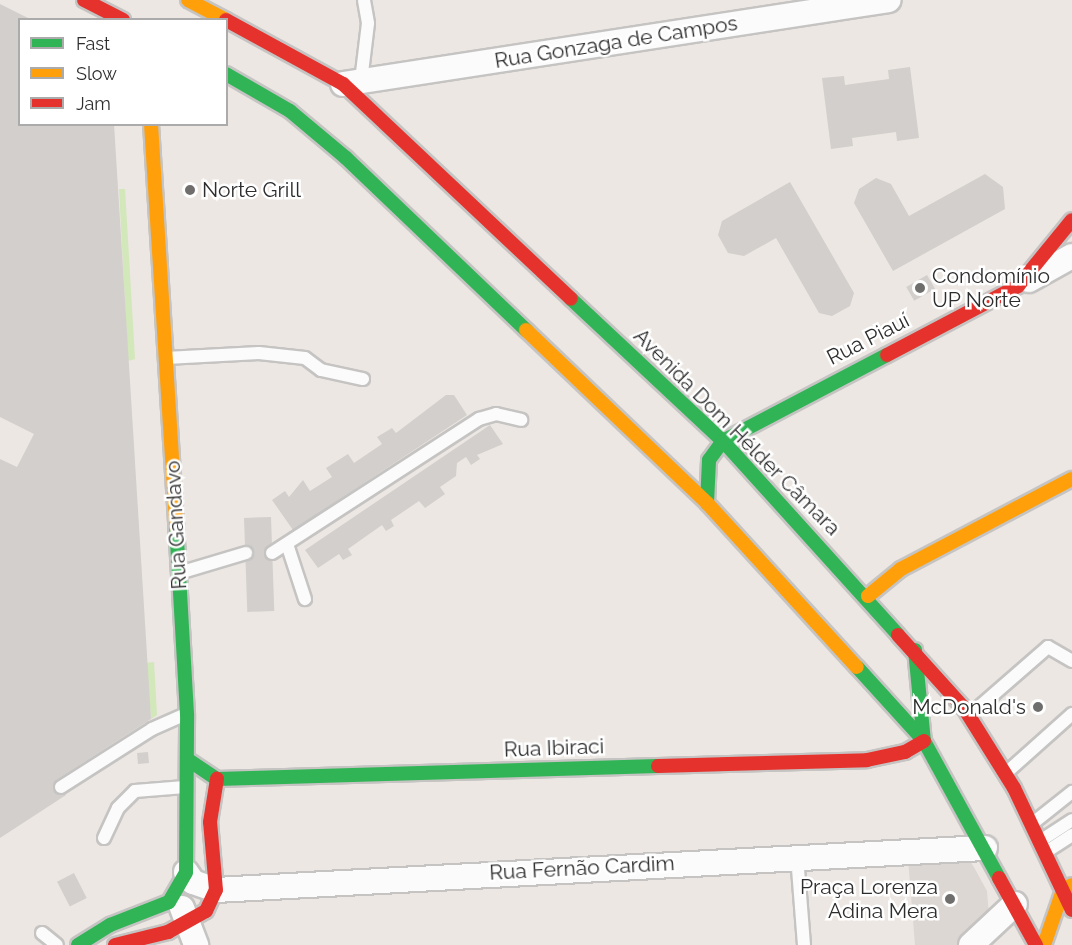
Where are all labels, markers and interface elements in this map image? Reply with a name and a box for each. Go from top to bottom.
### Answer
street label: Rua Gonzaga de Campos [493,10,739,74]
legend [18,18,228,126]
text: Fast [76,33,110,54]
text: Slow [76,63,117,84]
text: Jam [76,93,111,114]
place label: Norte Grill [202,177,301,203]
marker: Norte Grill [183,183,197,197]
place label: Condomínio UP Norte [932,263,1050,313]
marker: Condomínio UP Norte [913,281,927,295]
street label: Rua Piauí [823,308,913,370]
street label: Avenida Dom Hélder Câmara [628,323,846,541]
street label: Rua Gandavo [160,460,192,590]
place label: McDonald's [912,694,1026,720]
marker: McDonald's [1031,700,1045,714]
street label: Rua Ibiraci [503,734,605,762]
street label: Rua Fernão Cardim [489,851,675,885]
place label: Praça Lorenza Adina Mera [800,874,938,924]
marker: Praça Lorenza Adina Mera [943,892,957,906]

